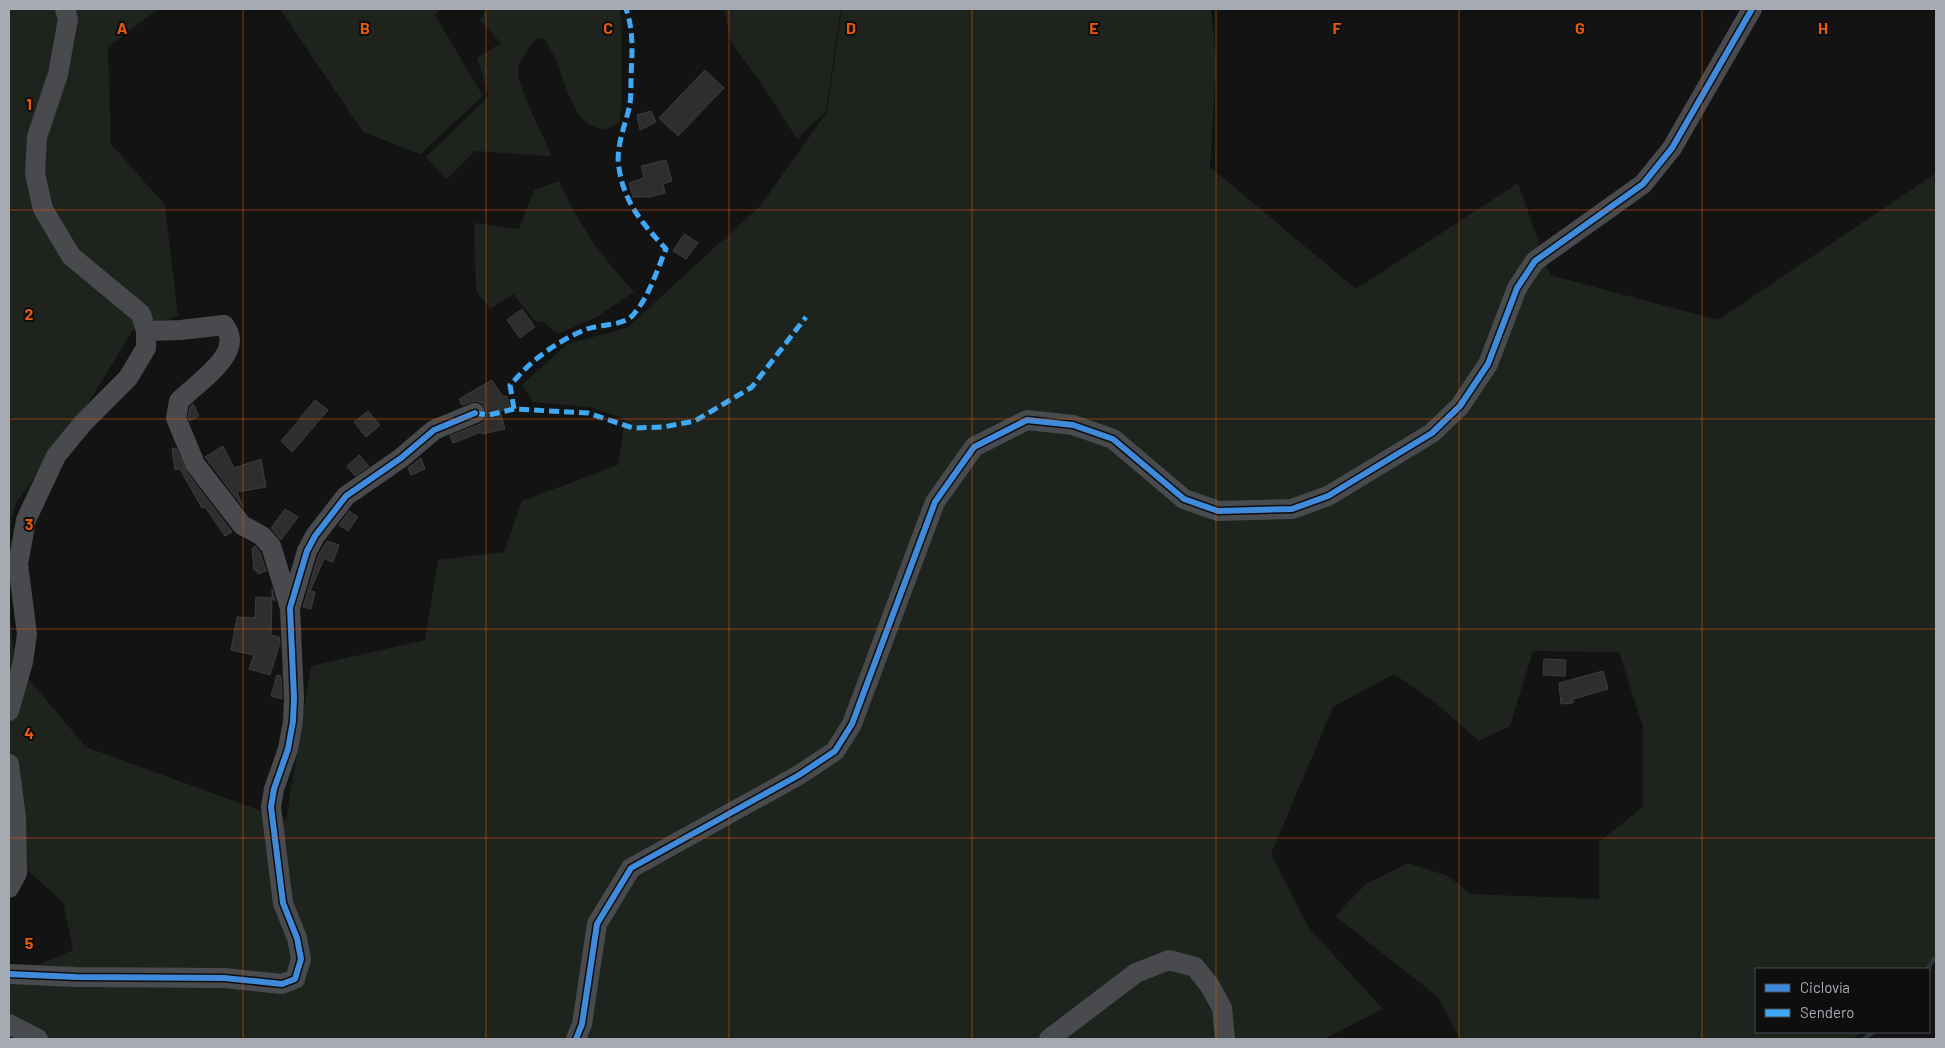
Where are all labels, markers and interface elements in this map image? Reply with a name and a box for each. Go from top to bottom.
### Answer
text: A [117,18,128,37]
text: B [360,18,370,37]
text: C [603,18,613,37]
text: D [846,18,856,37]
text: E [1089,18,1099,37]
text: F [1333,18,1342,37]
text: G [1575,18,1585,37]
text: H [1818,18,1828,37]
text: 1 [26,94,32,113]
text: 2 [25,304,34,323]
text: 3 [25,514,33,533]
text: 4 [24,723,34,742]
text: 5 [25,933,34,952]
legend [1755,968,1930,1033]
text: Ciclovía [1800,978,1850,996]
text: Sendero [1800,1003,1854,1021]

